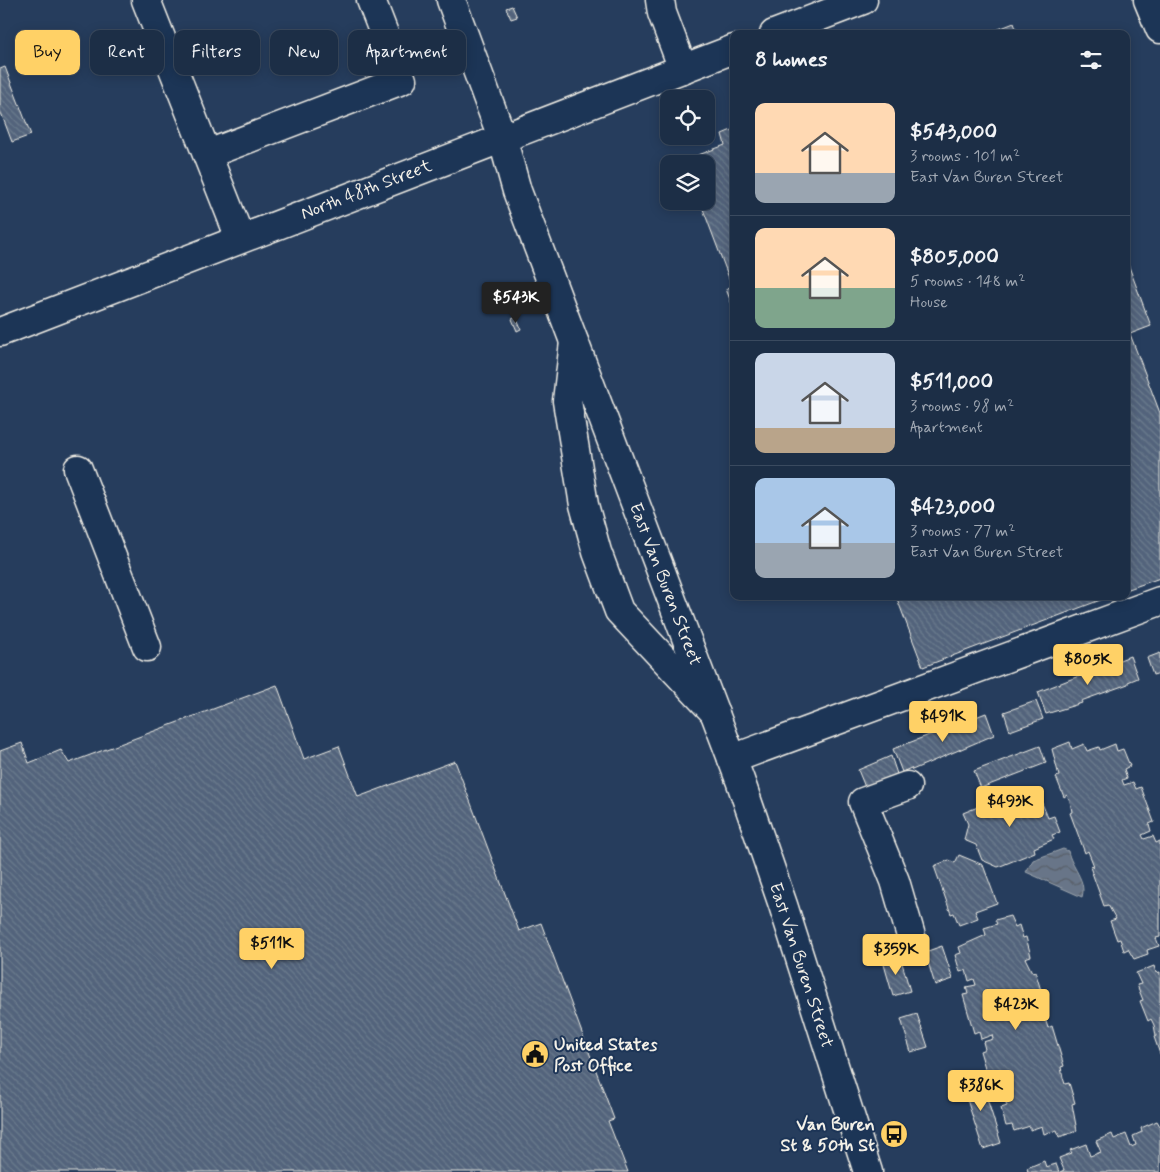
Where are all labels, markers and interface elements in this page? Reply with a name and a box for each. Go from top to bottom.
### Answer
chip: Buy [15,30,80,75]
chip: Rent [90,30,164,75]
chip: Filters [174,30,260,75]
chip: New [270,30,338,75]
chip: Apartment [348,30,466,75]
text: 8 homes [755,46,827,74]
icon: filters [1077,46,1105,74]
map controls [660,90,715,210]
button: locate [660,90,715,145]
text: $543,000 [910,118,997,146]
icon: home [795,123,855,183]
text: 3 rooms · 101 m² [910,146,1020,167]
street label: North 48th Street [297,154,436,226]
button: layers [660,155,715,210]
text: East Van Buren Street [910,167,1064,188]
text: $805,000 [910,243,999,271]
icon: home [795,248,855,308]
text: 5 rooms · 148 m² [910,271,1025,292]
pin: $543K [481,282,551,324]
text: $543K [493,287,539,308]
text: House [910,292,948,313]
text: $511,000 [910,368,993,396]
icon: home [795,373,855,433]
text: 3 rooms · 98 m² [910,396,1014,417]
text: Apartment [910,417,983,438]
text: $423,000 [910,493,995,521]
icon: home [795,498,855,558]
street label: East Van Buren Street [623,499,707,669]
text: 3 rooms · 77 m² [910,521,1015,542]
text: East Van Buren Street [910,542,1064,563]
pin: $805K [1053,644,1123,686]
text: $805K [1064,649,1112,670]
pin: $491K [908,700,978,743]
text: $491K [920,706,966,727]
pin: $493K [975,786,1045,828]
text: $493K [987,791,1033,812]
street label: East Van Buren Street [763,879,839,1051]
pin: $511K [237,928,307,970]
text: $511K [250,933,294,954]
pin: $359K [861,934,931,976]
text: $359K [874,939,918,960]
pin: $423K [981,988,1051,1031]
text: $423K [994,994,1039,1015]
place label: United States Post Office [554,1033,658,1078]
public building icon: United States Post Office [520,1039,550,1069]
pin: $386K [946,1070,1016,1112]
text: $386K [959,1075,1003,1096]
place label: Van Buren St & 50th St [780,1113,875,1158]
bus stop icon: Van Buren St & 50th St [879,1119,909,1149]

